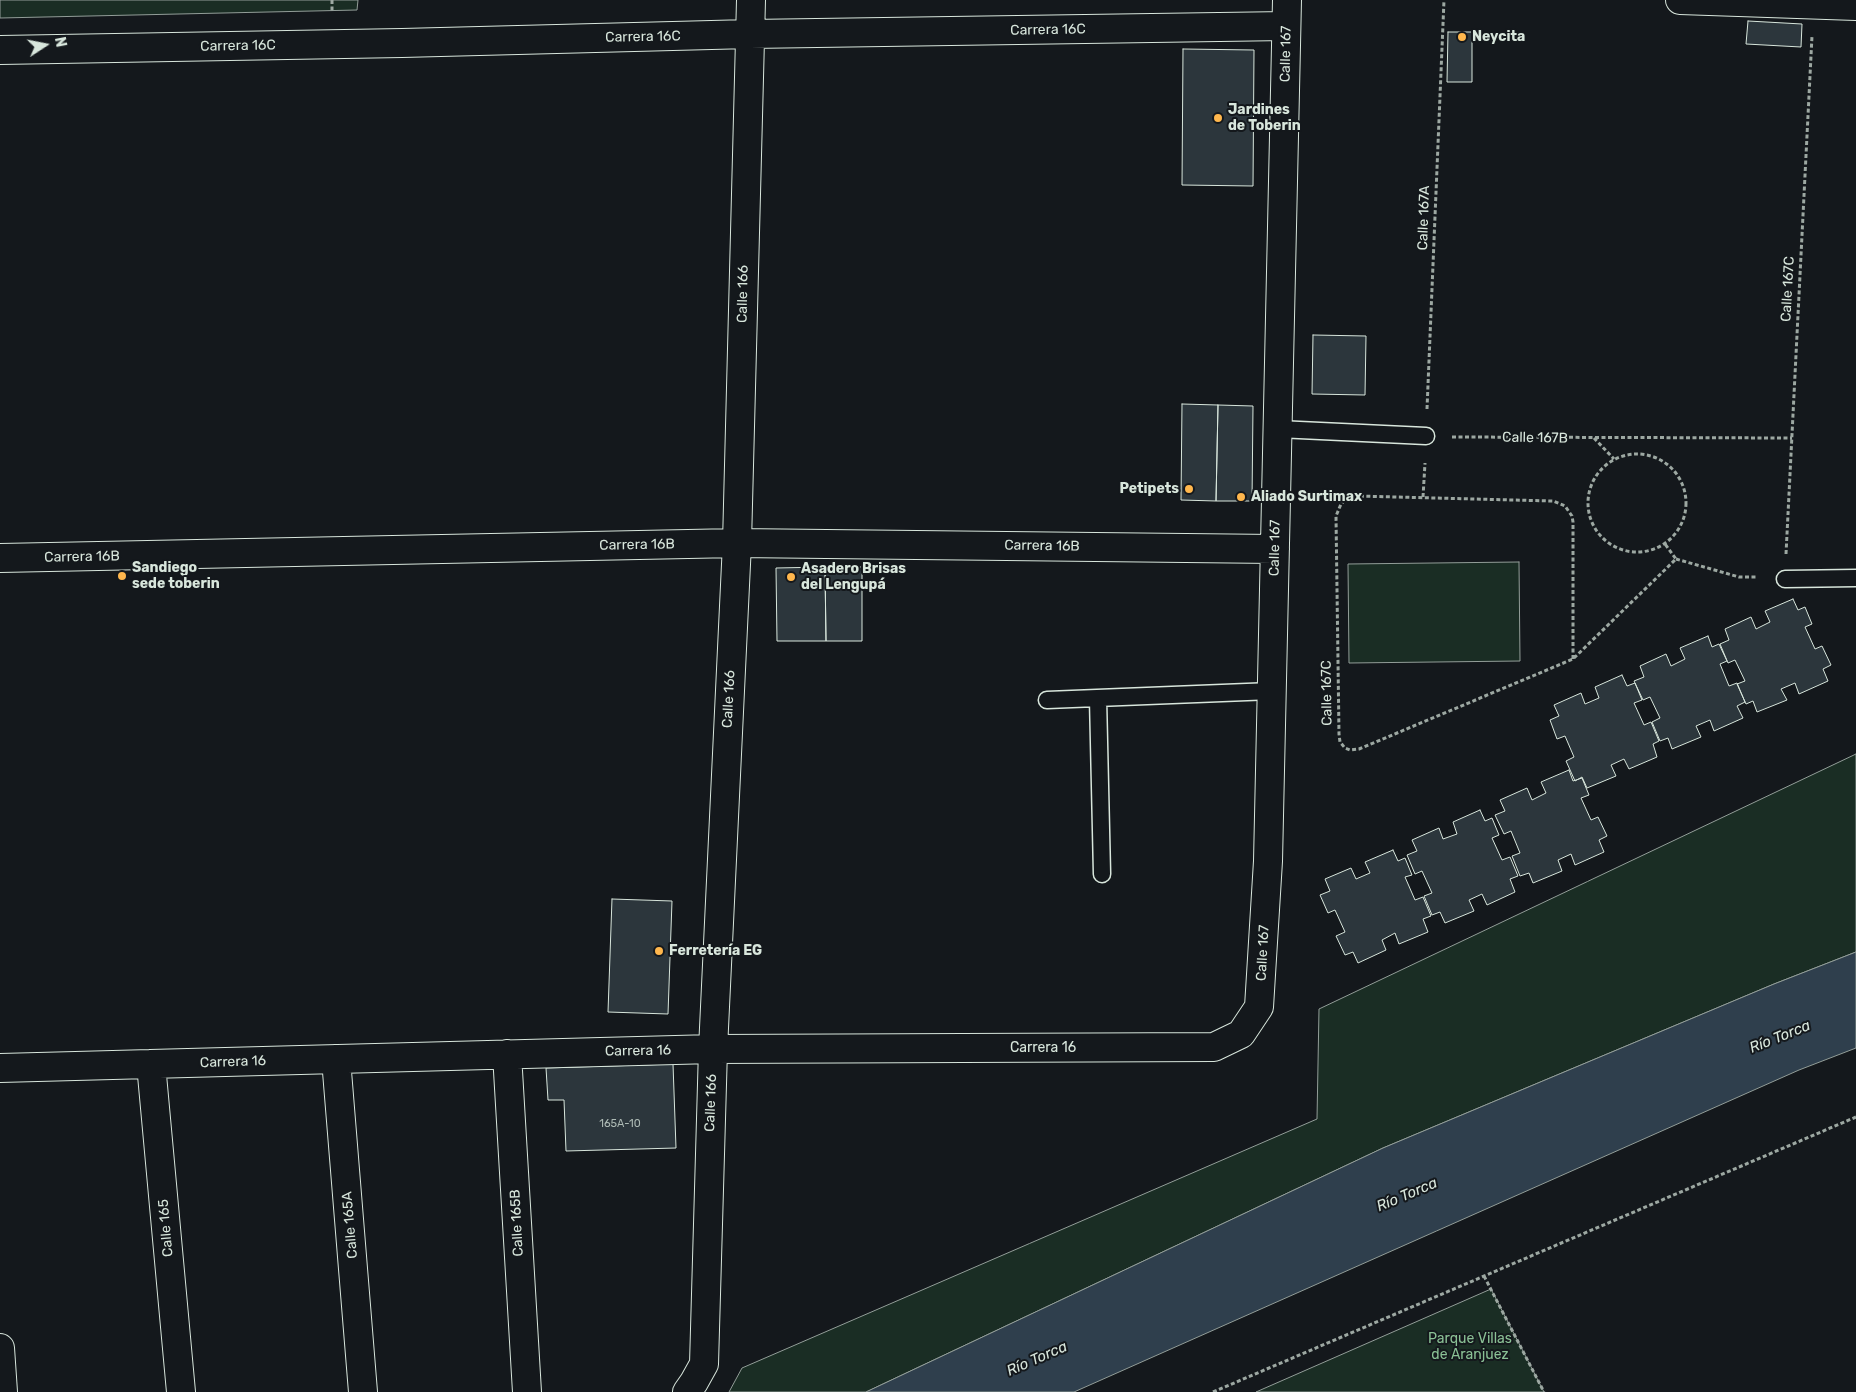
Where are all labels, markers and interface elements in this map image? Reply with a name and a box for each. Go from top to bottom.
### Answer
north arrow [20,20,70,70]
street label: Carrera 16C [1010,21,1086,39]
street label: Calle 167 [1277,26,1295,82]
street label: Carrera 16C [605,28,681,46]
place label: Neycita [1472,29,1525,45]
marker: Neycita [1456,31,1468,43]
text: N [51,35,70,49]
street label: Carrera 16C [200,37,276,55]
place label: Jardines de Toberin [1228,102,1301,134]
marker: Jardines de Toberin [1212,112,1224,124]
street label: Calle 167A [1414,185,1434,251]
street label: Calle 167C [1778,256,1798,322]
street label: Calle 166 [734,265,752,323]
street label: Calle 167B [1502,429,1568,447]
place label: Petipets [1119,481,1179,497]
marker: Petipets [1183,483,1195,495]
place label: Aliado Surtimax [1251,489,1362,505]
marker: Aliado Surtimax [1235,491,1247,503]
street label: Calle 167 [1266,520,1284,576]
street label: Carrera 16B [599,536,675,554]
street label: Carrera 16B [1004,537,1080,555]
street label: Carrera 16B [44,548,120,566]
place label: Sandiego sede toberin [132,560,220,592]
place label: Asadero Brisas del Lengupá [801,561,906,594]
marker: Sandiego sede toberin [116,570,128,582]
marker: Asadero Brisas del Lengupá [785,571,797,583]
street label: Calle 167C [1318,660,1336,726]
street label: Calle 166 [719,670,739,728]
street label: Calle 167 [1253,924,1273,982]
place label: Ferretería EG [669,943,762,959]
marker: Ferretería EG [653,945,665,957]
water label: Río Torca [1747,1017,1813,1057]
street label: Carrera 16 [1010,1040,1076,1056]
street label: Carrera 16 [605,1042,671,1060]
street label: Carrera 16 [200,1052,266,1072]
street label: Calle 166 [702,1074,720,1132]
house number: 165A-10 [599,1117,641,1131]
water label: Río Torca [1374,1174,1440,1216]
street label: Calle 165B [507,1189,527,1257]
street label: Calle 165A [339,1191,361,1259]
street label: Calle 165 [155,1198,177,1258]
park label: Parque Villas de Aranjuez [1428,1331,1512,1364]
water label: Río Torca [1004,1338,1070,1380]

